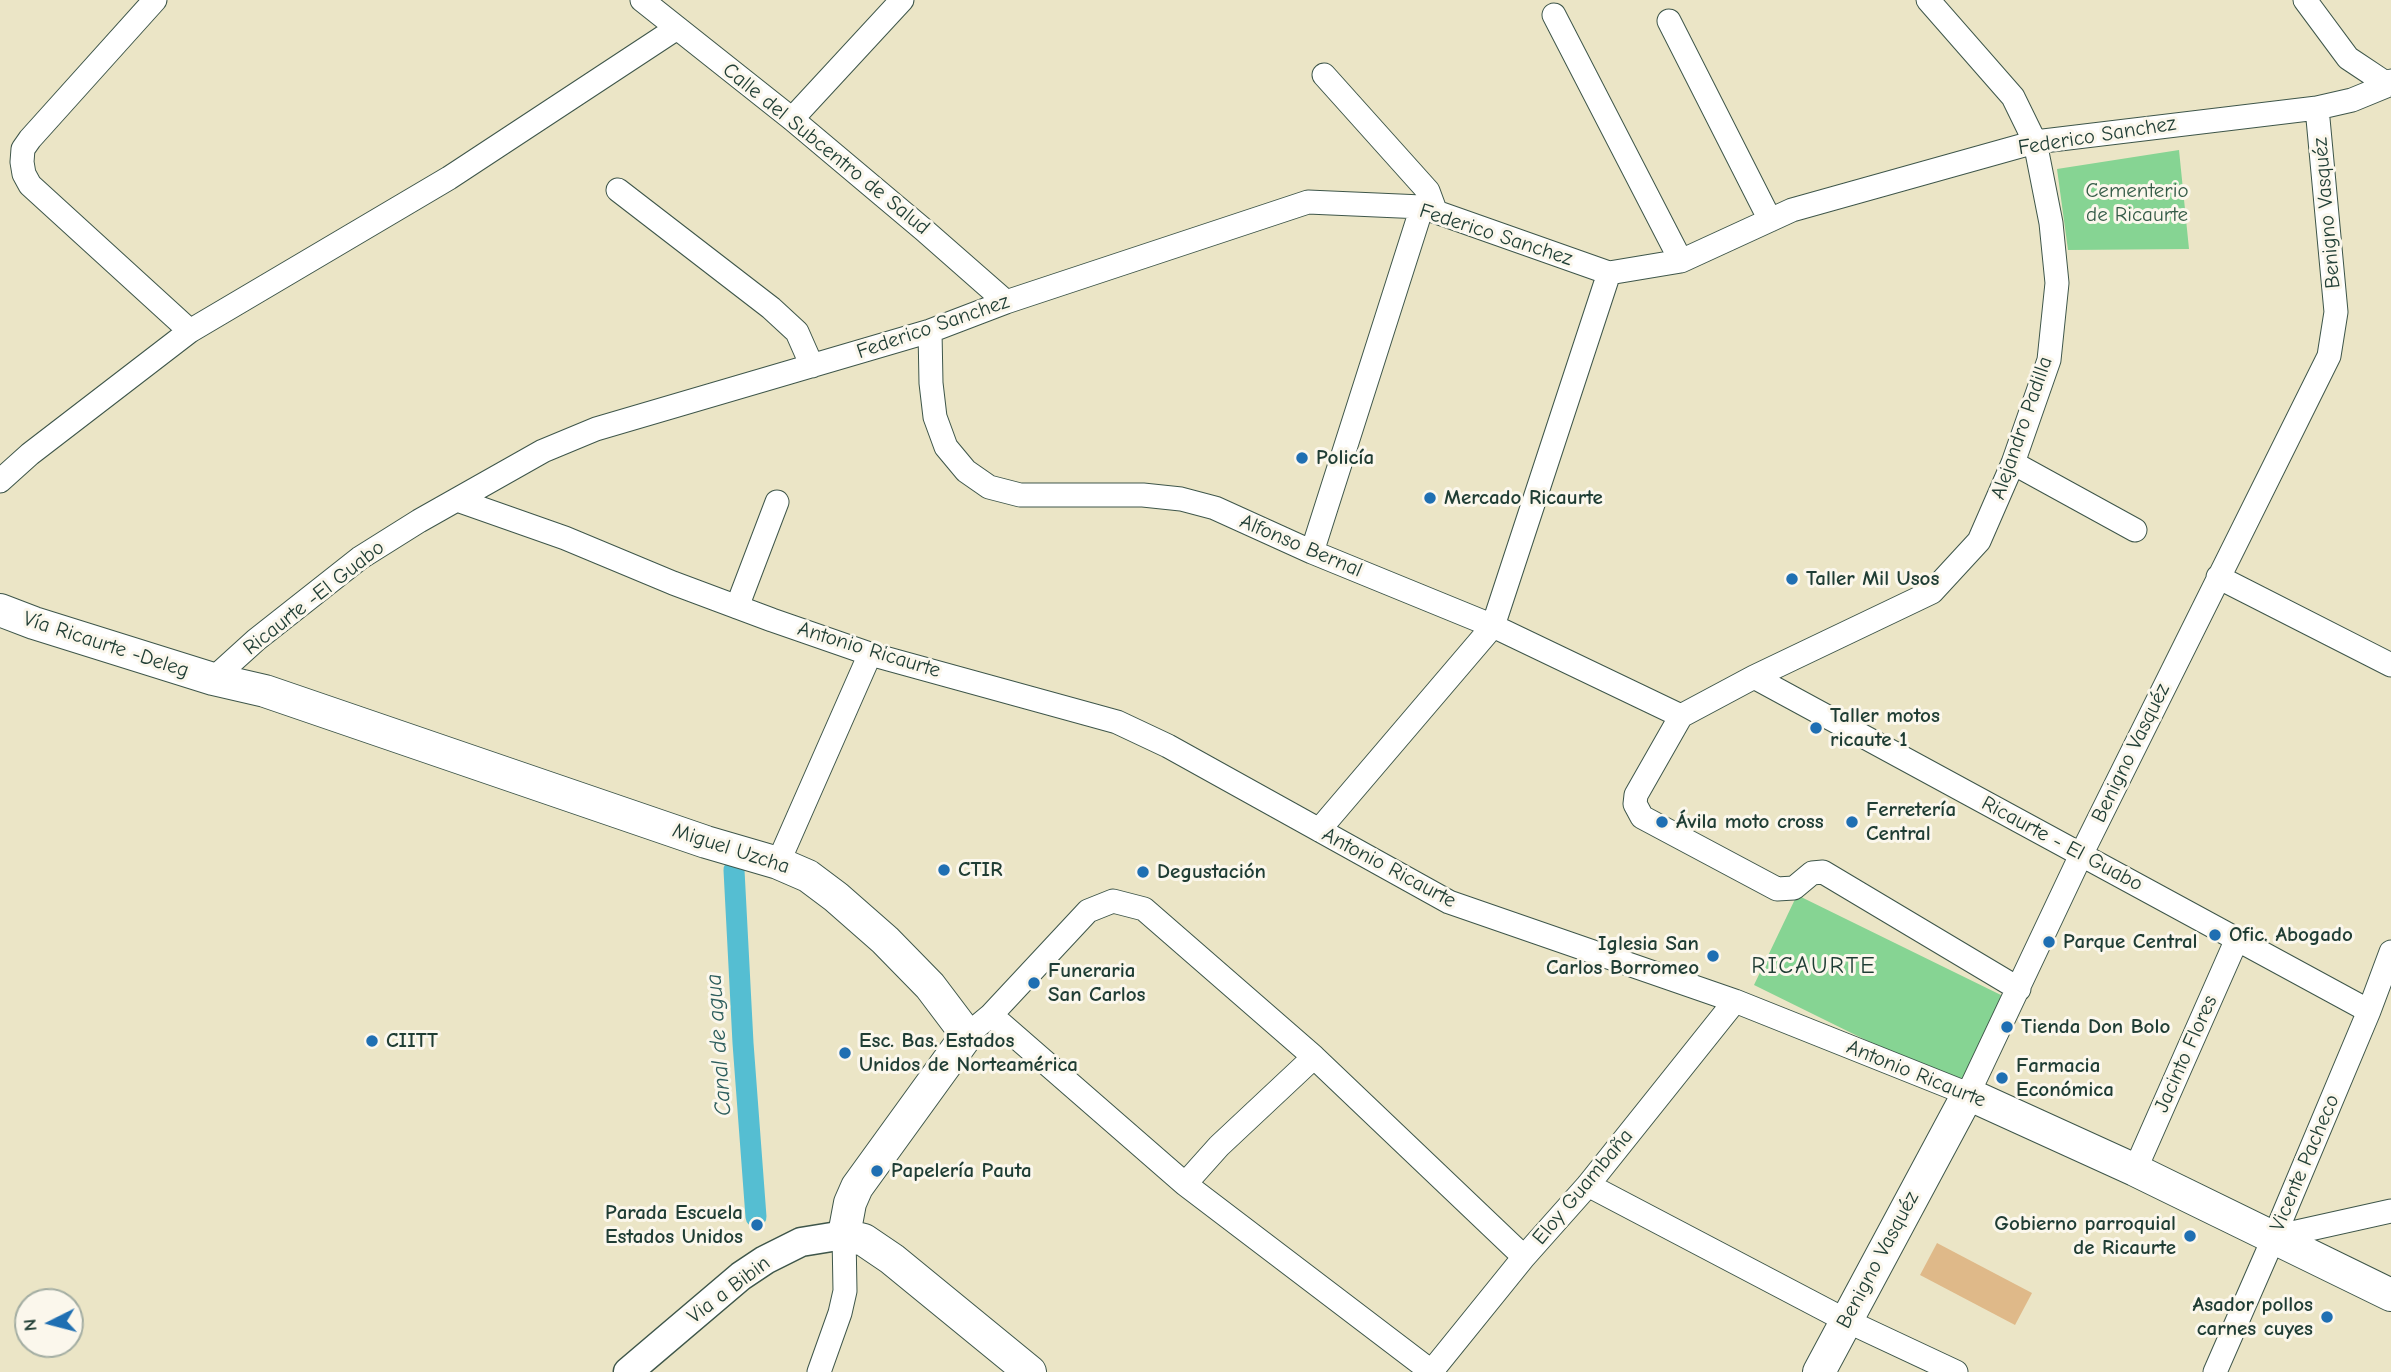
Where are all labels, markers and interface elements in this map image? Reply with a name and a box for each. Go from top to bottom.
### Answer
street label: Calle del Subcentro de Salud [717,58,935,240]
street label: Federico Sanchez [2016,111,2178,161]
street label: Benigno Vasquéz [2308,136,2346,290]
park label: Cementerio de Ricaurte [2085,178,2189,228]
street label: Federico Sanchez [1416,198,1576,272]
street label: Federico Sanchez [853,289,1013,365]
street label: Alejandro Padilla [1986,353,2058,503]
place label: Policía [1316,445,1374,471]
marker: Policía [1294,450,1310,466]
place label: Mercado Ricaurte [1444,485,1603,511]
marker: Mercado Ricaurte [1422,490,1438,506]
street label: Alfonso Bernal [1236,509,1366,583]
street label: Ricaurte -El Guabo [239,535,389,661]
place label: Taller Mil Usos [1806,566,1939,592]
marker: Taller Mil Usos [1784,571,1800,587]
street label: Vía Ricaurte -Deleg [20,606,192,684]
street label: Antonio Ricaurte [795,616,943,684]
street label: Benigno Vasquéz [2086,679,2176,827]
place label: Taller motos ricaute 1 [1830,703,1940,753]
marker: Taller motos ricaute 1 [1808,720,1824,736]
street label: Ricaurte - El Guabo [1977,791,2147,897]
place label: Ferretería Central [1866,797,1956,847]
place label: Ávila moto cross [1676,809,1824,835]
marker: Ávila moto cross [1654,814,1670,830]
marker: Ferretería Central [1844,814,1860,830]
street label: Miguel Uzcha [669,818,793,880]
street label: Antonio Ricaurte [1318,822,1460,914]
place label: CTIR [958,857,1002,883]
place label: Degustación [1157,859,1266,885]
marker: CTIR [936,862,952,878]
marker: Degustación [1135,864,1151,880]
place label: Ofic. Abogado [2229,922,2353,948]
marker: Ofic. Abogado [2207,927,2223,943]
place label: Parque Central [2063,929,2198,955]
place label: Iglesia San Carlos Borromeo [1546,931,1699,981]
marker: Parque Central [2041,934,2057,950]
marker: Iglesia San Carlos Borromeo [1705,948,1721,964]
district label: RICAURTE [1752,952,1876,980]
place label: Funeraria San Carlos [1048,958,1146,1008]
water label: Canal de agua [700,973,738,1117]
marker: Funeraria San Carlos [1026,975,1042,991]
street label: Jacinto Flores [2149,992,2223,1116]
place label: Tienda Don Bolo [2021,1014,2170,1040]
marker: Tienda Don Bolo [1999,1019,2015,1035]
place label: CIITT [386,1028,438,1054]
place label: Esc. Bas. Estados Unidos de Norteamérica [859,1028,1078,1078]
marker: CIITT [364,1033,380,1049]
street label: Antonio Ricaurte [1843,1035,1989,1113]
marker: Esc. Bas. Estados Unidos de Norteamérica [837,1045,853,1061]
place label: Farmacia Económica [2016,1053,2114,1103]
marker: Farmacia Económica [1994,1070,2010,1086]
street label: Vicente Pacheco [2265,1091,2345,1235]
street label: Eloy Guambaña [1527,1124,1639,1250]
place label: Papelería Pauta [891,1158,1032,1184]
marker: Papelería Pauta [869,1163,885,1179]
street label: Benigno Vasquéz [1831,1187,1925,1333]
place label: Parada Escuela Estados Unidos [605,1200,743,1250]
place label: Gobierno parroquial de Ricaurte [1994,1211,2176,1261]
marker: Parada Escuela Estados Unidos [749,1217,765,1233]
marker: Gobierno parroquial de Ricaurte [2182,1228,2198,1244]
street label: Via a Bibin [683,1251,775,1329]
north arrow [14,1288,84,1358]
place label: Asador pollos carnes cuyes [2193,1292,2313,1342]
marker: Asador pollos carnes cuyes [2319,1309,2335,1325]
text: N [19,1318,42,1332]

